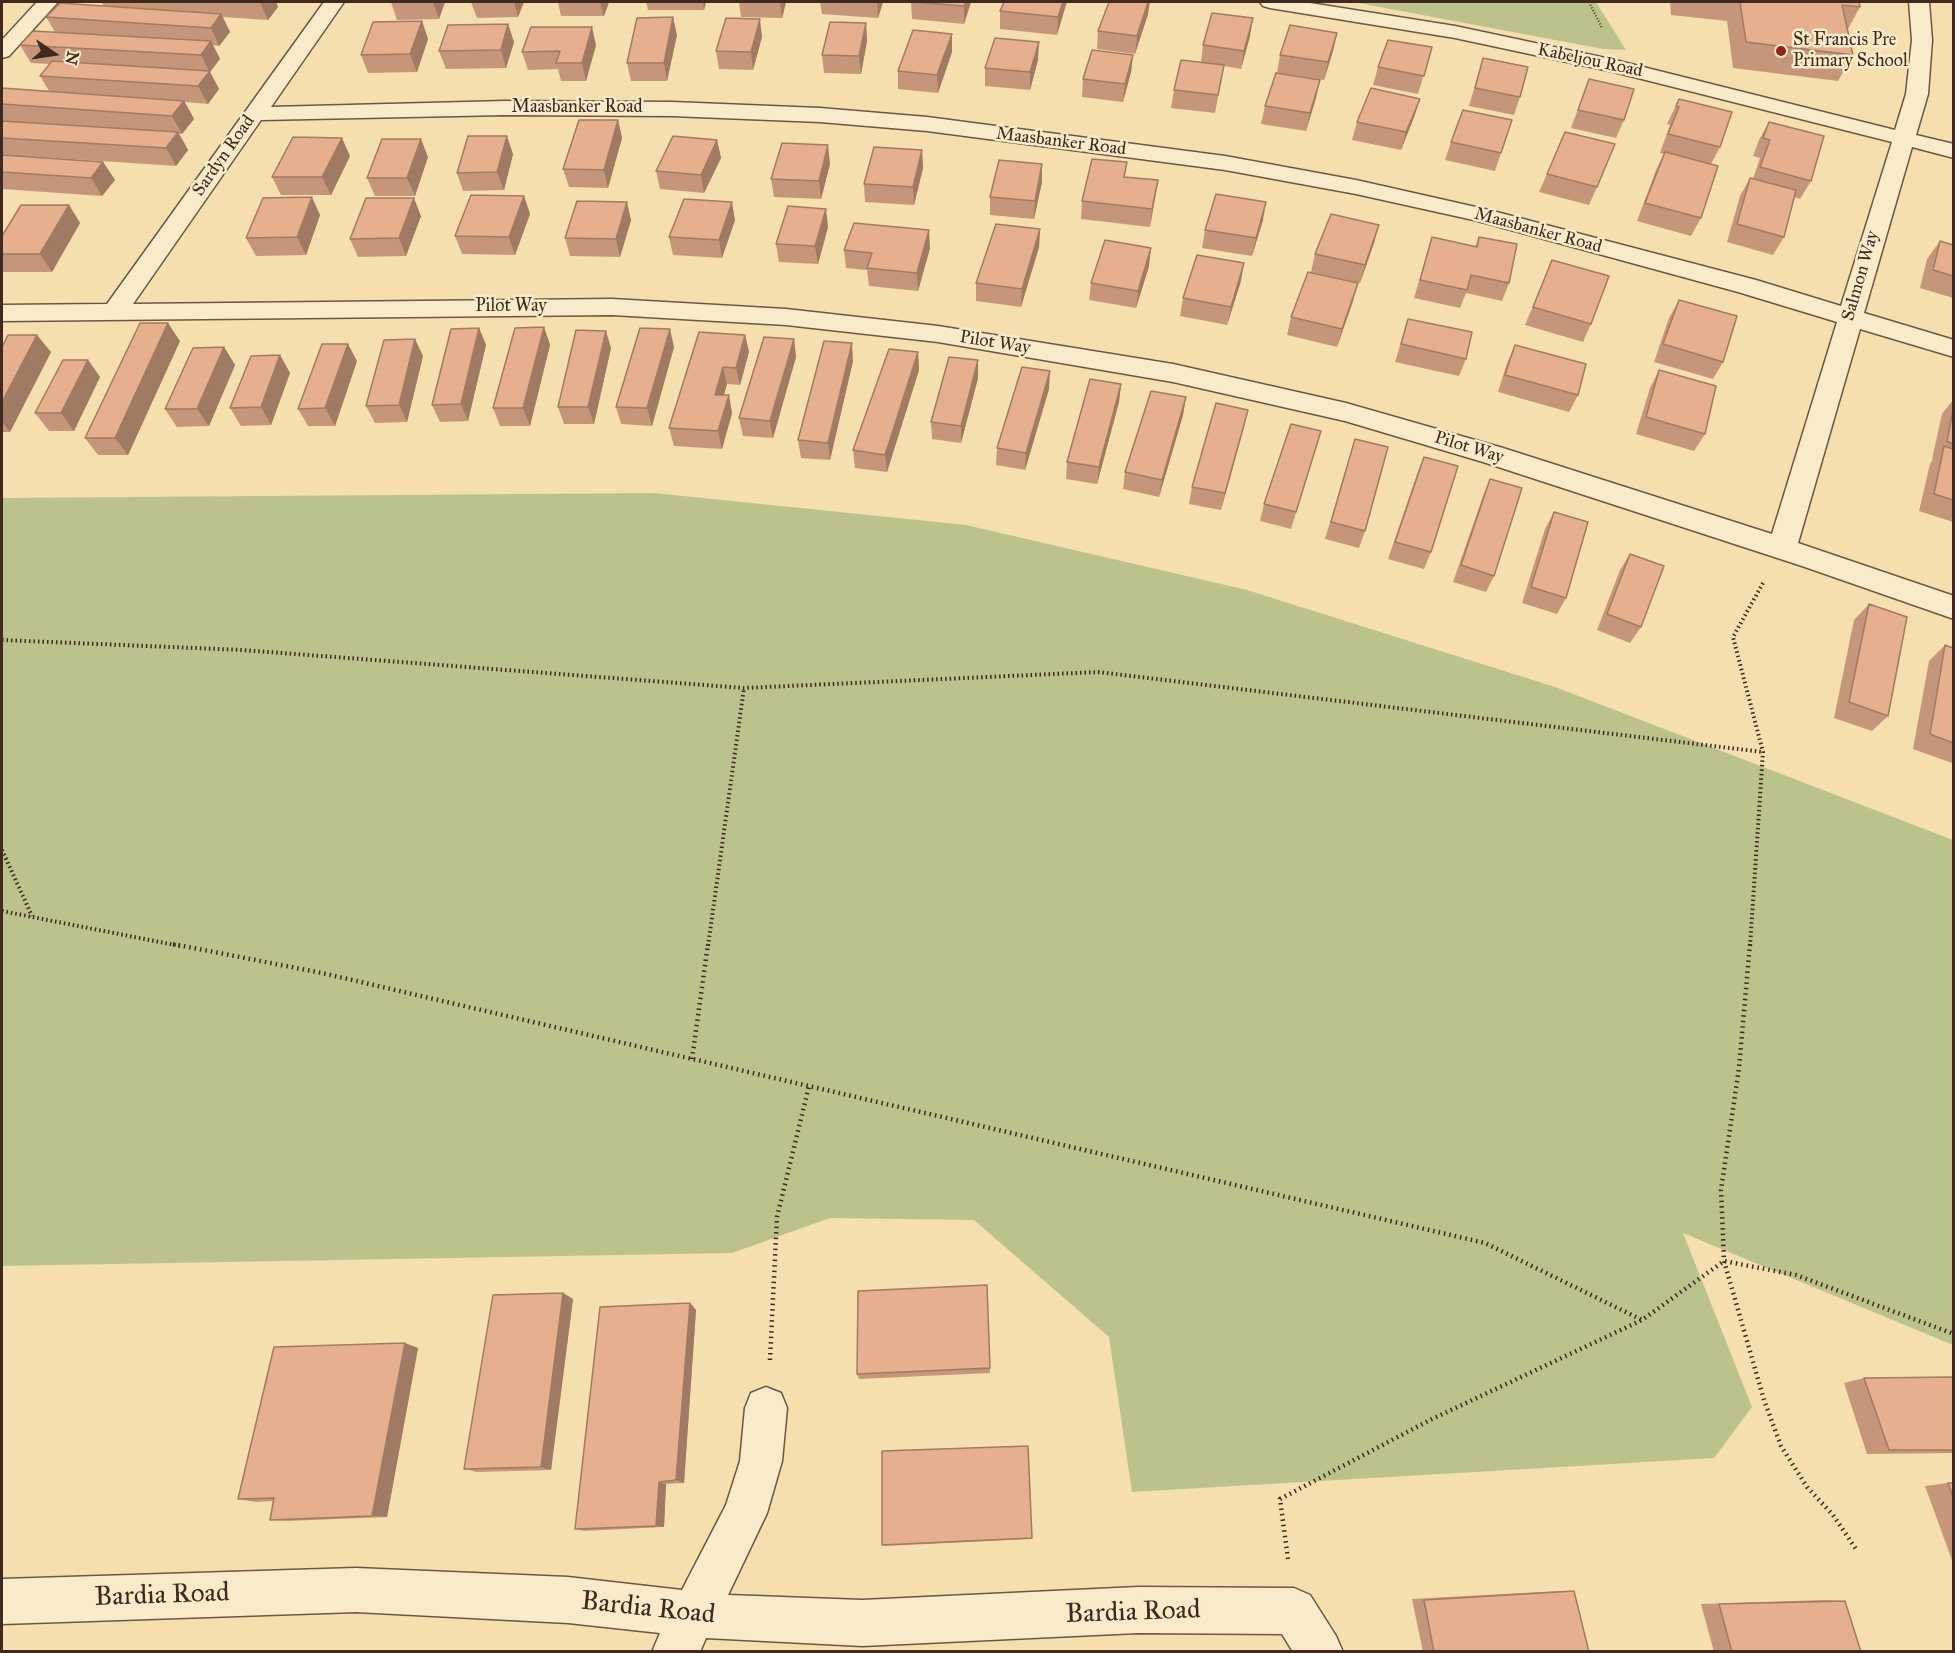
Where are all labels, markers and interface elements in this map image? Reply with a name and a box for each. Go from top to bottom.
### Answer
north arrow [24,24,84,84]
place label: St Francis Pre Primary School [1793,30,1908,72]
street label: Kabeljou Road [1535,39,1645,83]
marker: St Francis Pre Primary School [1774,44,1788,58]
text: N [61,49,83,67]
street label: Maasbanker Road [511,97,643,119]
street label: Sardyn Road [188,111,260,201]
street label: Maasbanker Road [995,123,1127,161]
street label: Maasbanker Road [1472,204,1604,258]
street label: Salmon Way [1838,228,1884,324]
street label: Pilot Way [475,296,547,318]
street label: Pilot Way [958,327,1032,359]
street label: Pilot Way [1432,427,1506,469]
street label: Bardia Road [94,1577,230,1615]
street label: Bardia Road [579,1586,717,1632]
street label: Bardia Road [1065,1594,1201,1632]

